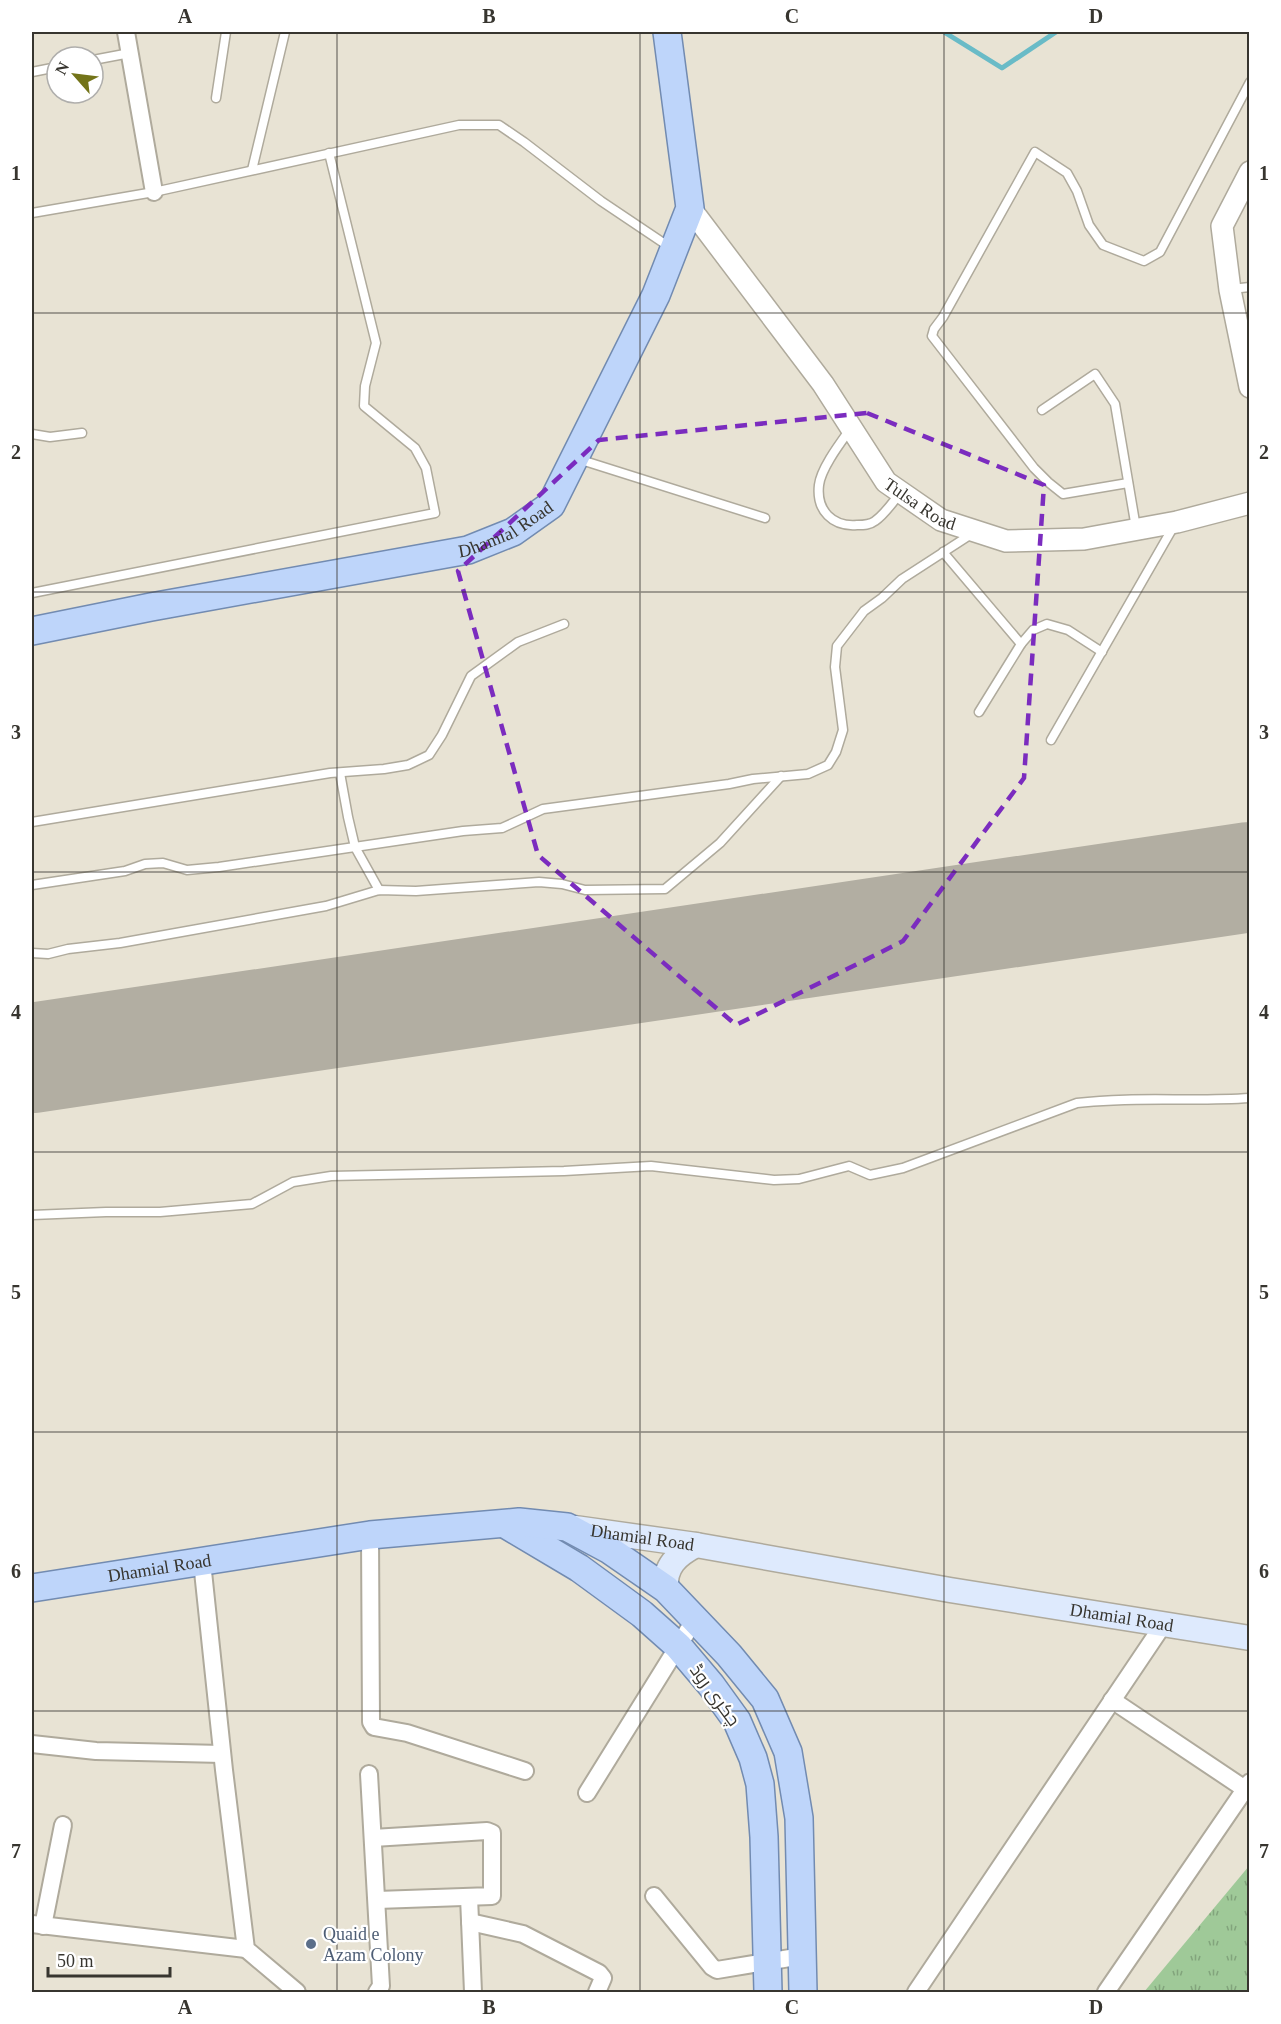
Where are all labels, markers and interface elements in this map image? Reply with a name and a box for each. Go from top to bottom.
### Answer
text: A [178,5,193,27]
text: B [482,5,496,27]
text: C [785,5,799,27]
text: D [1089,5,1103,27]
north arrow [45,45,105,105]
text: N [52,59,73,77]
text: 1 [11,162,21,184]
text: 1 [1259,162,1269,184]
text: 2 [11,441,21,463]
text: 2 [1259,441,1269,463]
street label: Tulsa Road [880,474,958,534]
street label: Dhamial Road [457,497,557,562]
text: 3 [11,721,21,743]
text: 3 [1259,721,1269,743]
text: 4 [11,1001,21,1023]
text: 4 [1259,1001,1269,1023]
text: 5 [11,1281,21,1303]
text: 5 [1259,1281,1269,1303]
street label: Dhamial Road [589,1520,696,1555]
street label: Dhamial Road [106,1550,213,1586]
text: 6 [11,1560,21,1582]
text: 6 [1259,1560,1269,1582]
street label: Dhamial Road [1068,1599,1175,1636]
street label: چکری روڈ [684,1660,744,1731]
text: 7 [11,1840,21,1862]
text: 7 [1259,1840,1269,1862]
place label: Quaid e Azam Colony [323,1924,424,1965]
marker: Quaid e Azam Colony [304,1937,318,1951]
scale bar [48,1940,170,1978]
text: 50 m [57,1951,94,1971]
text: A [178,1996,193,2018]
text: B [482,1996,496,2018]
text: C [785,1996,799,2018]
text: D [1089,1996,1103,2018]

